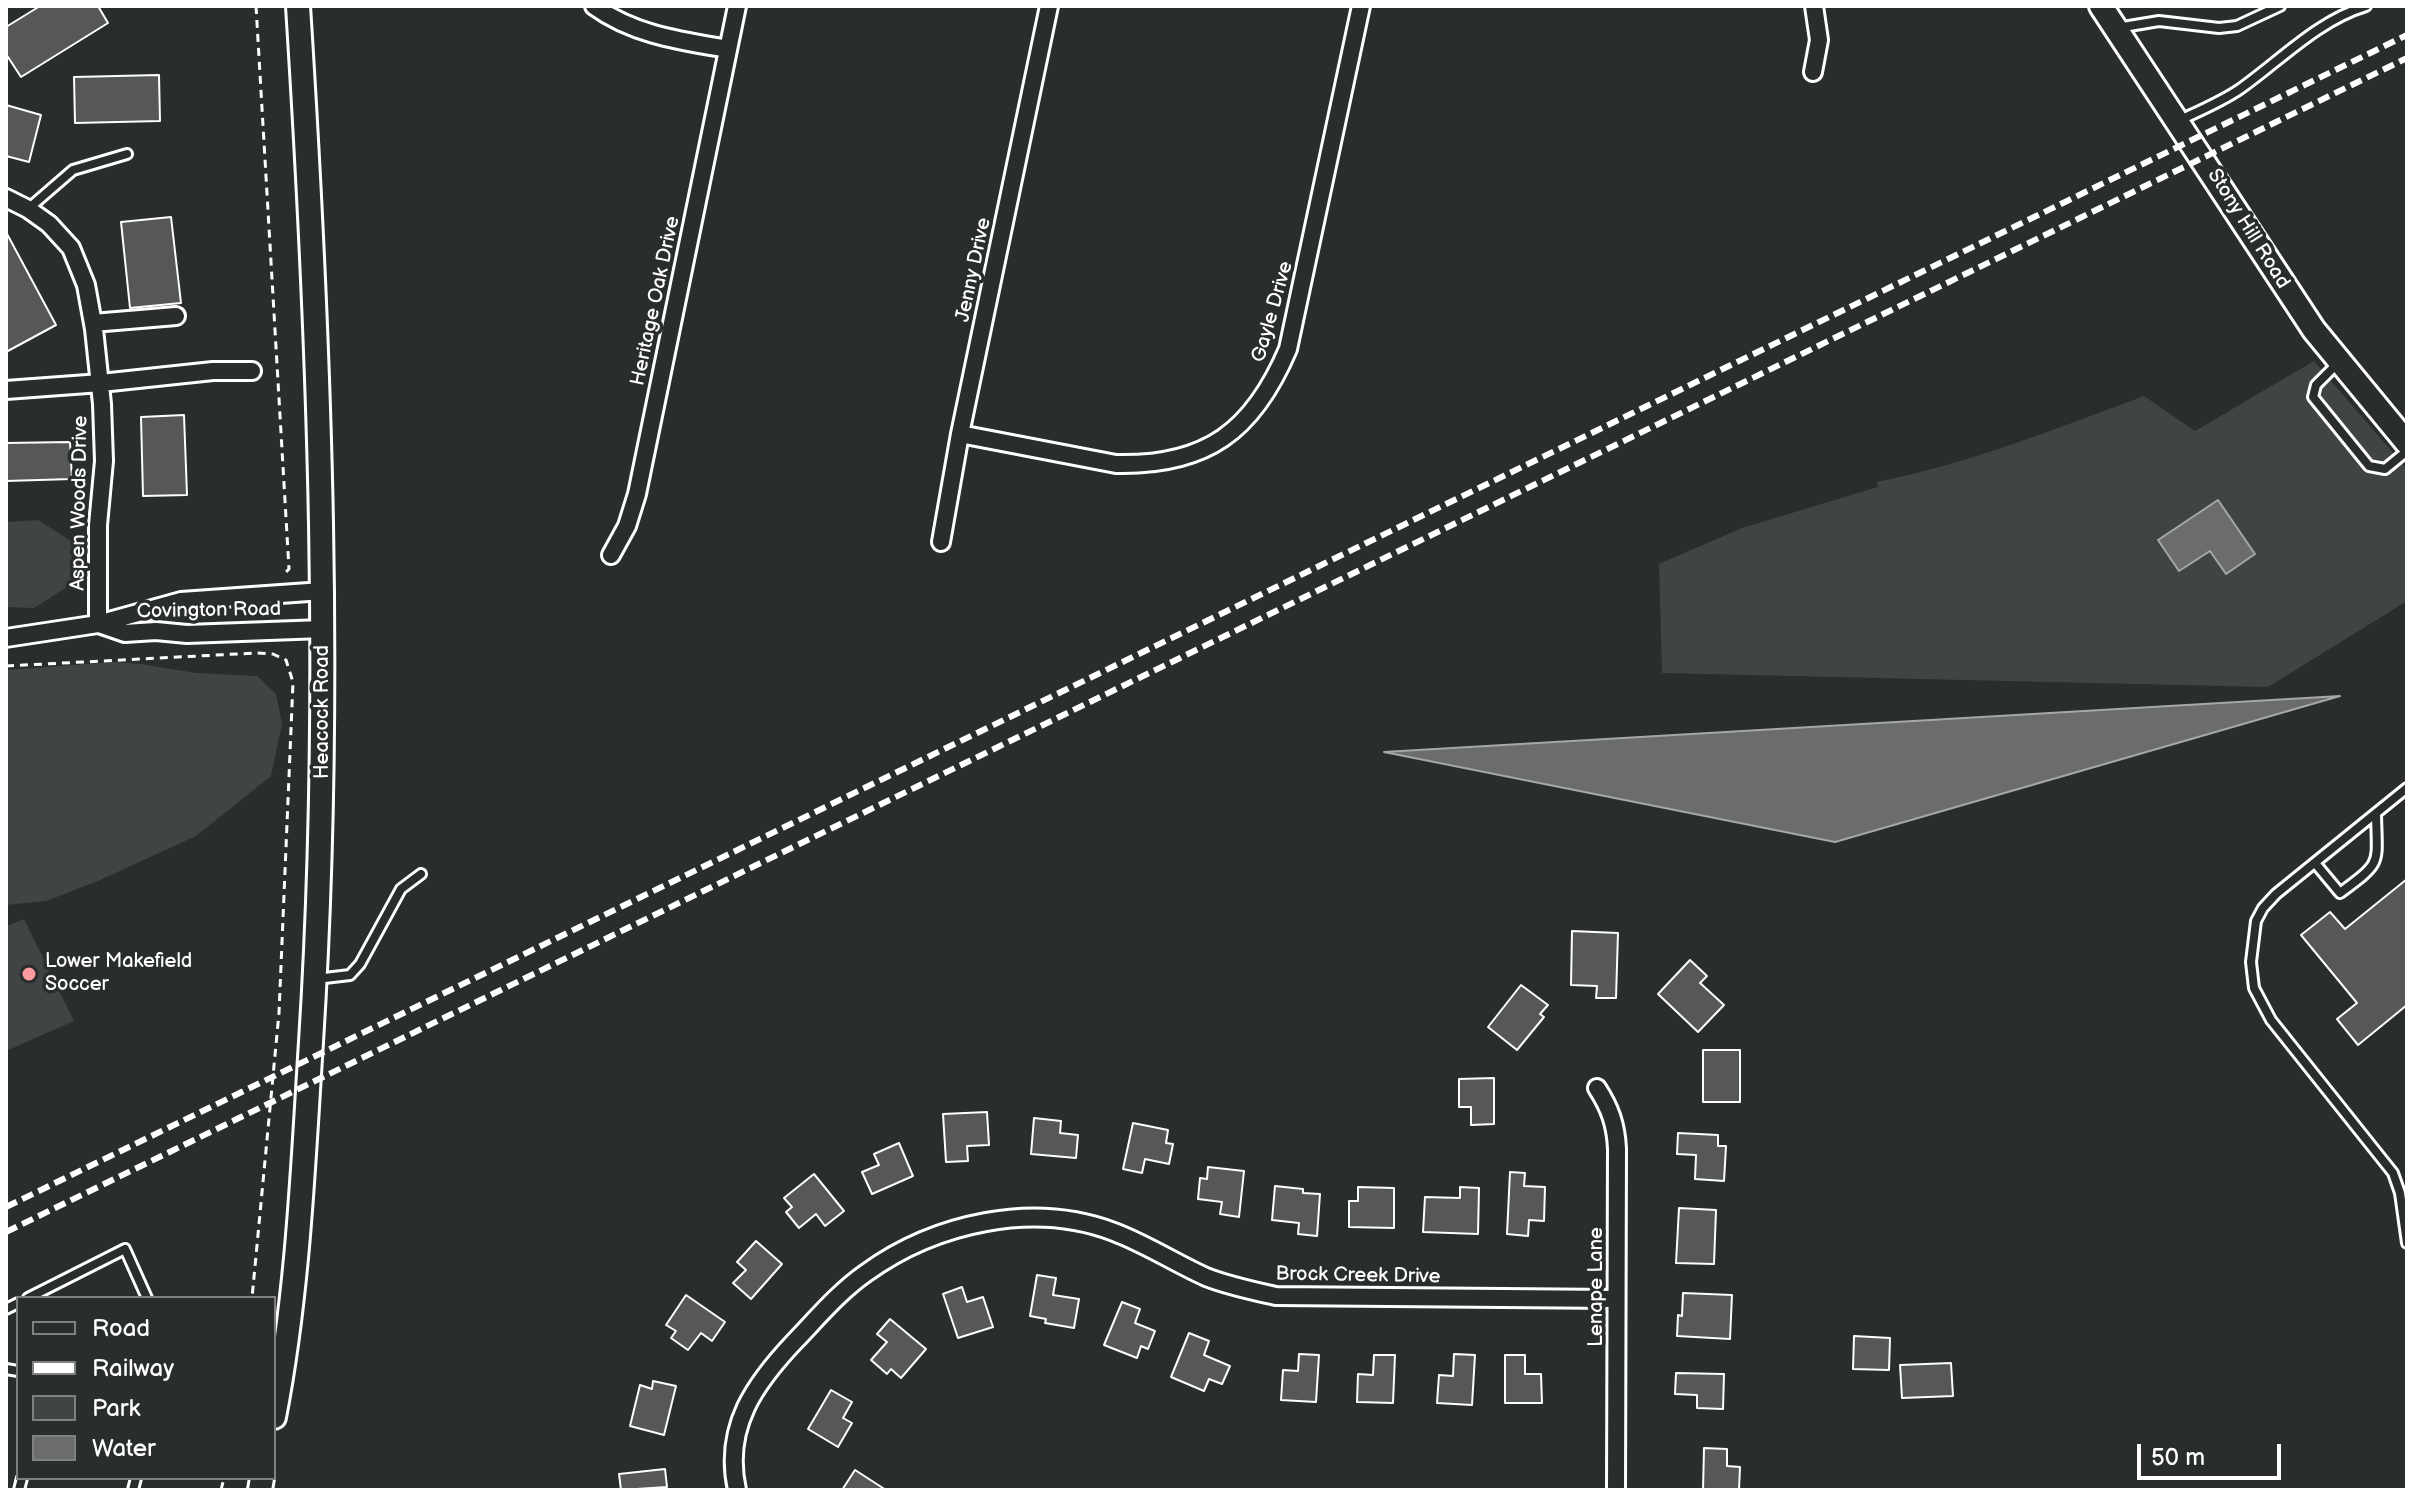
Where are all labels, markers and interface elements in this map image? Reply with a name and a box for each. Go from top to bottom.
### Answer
street label: Stony Hill Road [2202,165,2294,293]
street label: Heritage Oak Drive [626,214,686,388]
street label: Jenny Drive [951,216,997,324]
street label: Gayle Drive [1247,259,1299,365]
street label: Aspen Woods Drive [66,415,94,591]
street label: Covington Road [137,598,281,624]
street label: Heacock Road [311,645,335,779]
place label: Lower Makefield Soccer [45,950,192,997]
marker: Lower Makefield Soccer [20,965,38,983]
street label: Lenape Lane [1585,1227,1609,1347]
street label: Brock Creek Drive [1275,1263,1441,1289]
legend [16,1296,276,1480]
text: Road [92,1314,150,1343]
text: Railway [92,1354,174,1383]
text: Park [92,1394,140,1423]
scale bar [2141,1428,2285,1478]
text: Water [92,1434,156,1463]
text: 50 m [2151,1443,2205,1472]

